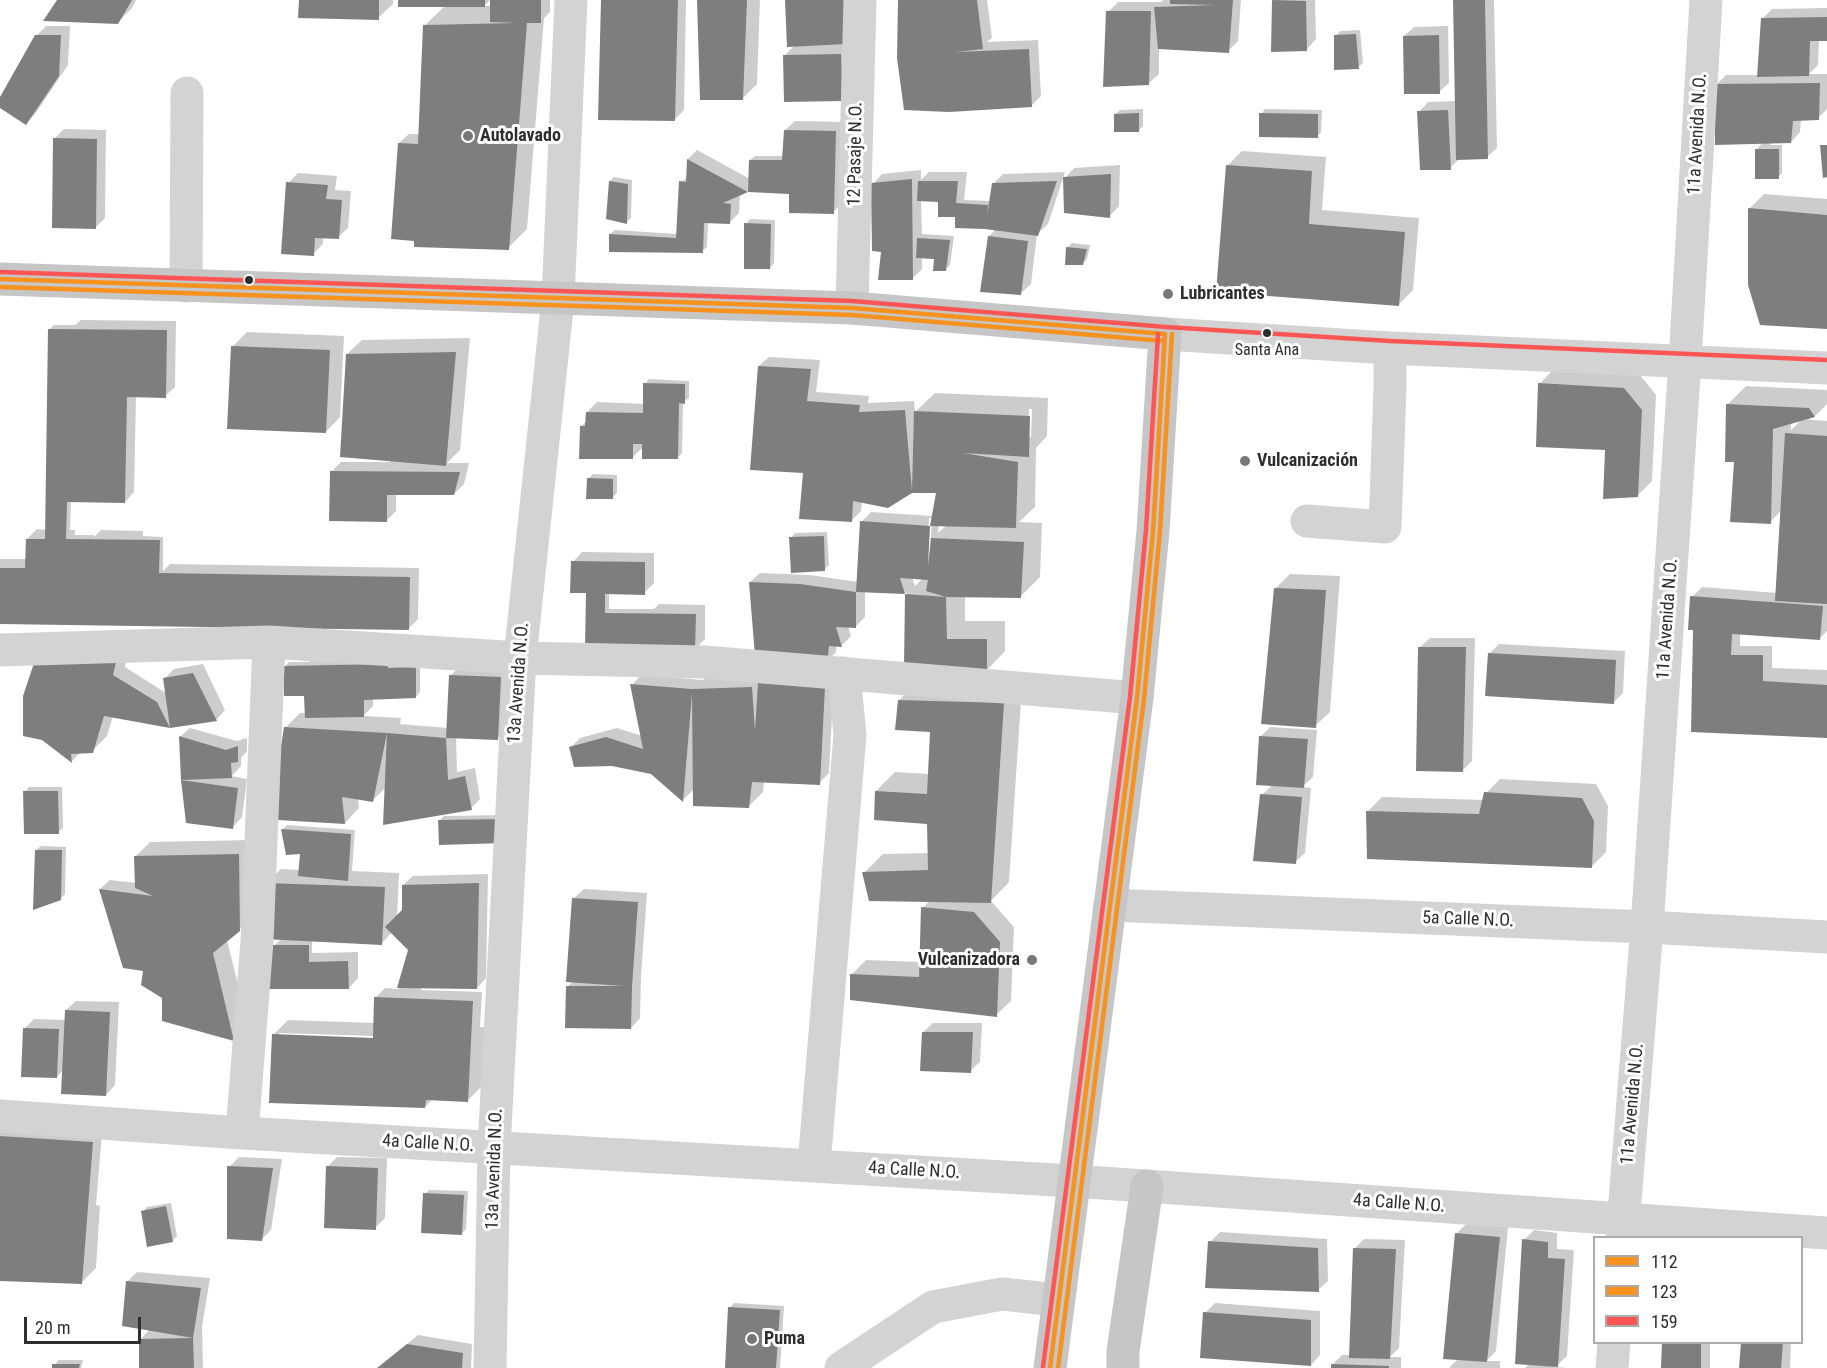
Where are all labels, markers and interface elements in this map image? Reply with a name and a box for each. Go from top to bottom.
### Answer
street label: 11a Avenida N.O. [1684,73,1712,195]
street label: 12 Pasaje N.O. [844,102,868,206]
place label: Autolavado [480,125,561,147]
marker: Autolavado [461,129,475,143]
unlabelled marker [243,274,255,286]
place label: Lubricantes [1180,283,1265,305]
marker: Lubricantes [1161,287,1175,301]
marker: Santa Ana [1261,327,1273,339]
place label: Santa Ana [1235,341,1299,361]
place label: Vulcanización [1257,450,1358,472]
marker: Vulcanización [1238,454,1252,468]
street label: 11a Avenida N.O. [1653,558,1683,680]
street label: 13a Avenida N.O. [504,622,534,744]
street label: 5a Calle N.O. [1422,908,1514,932]
place label: Vulcanizadora [918,949,1020,971]
marker: Vulcanizadora [1025,953,1039,967]
street label: 11a Avenida N.O. [1617,1042,1649,1166]
street label: 13a Avenida N.O. [482,1108,508,1230]
street label: 4a Calle N.O. [382,1131,474,1157]
street label: 4a Calle N.O. [868,1158,960,1184]
street label: 4a Calle N.O. [1352,1190,1446,1218]
legend [1593,1236,1803,1344]
text: 112 [1651,1251,1678,1272]
text: 123 [1651,1281,1678,1302]
scale bar [27,1305,144,1343]
text: 159 [1651,1311,1678,1332]
text: 20 m [35,1317,70,1338]
place label: Puma [764,1328,805,1350]
marker: Puma [745,1332,759,1346]

